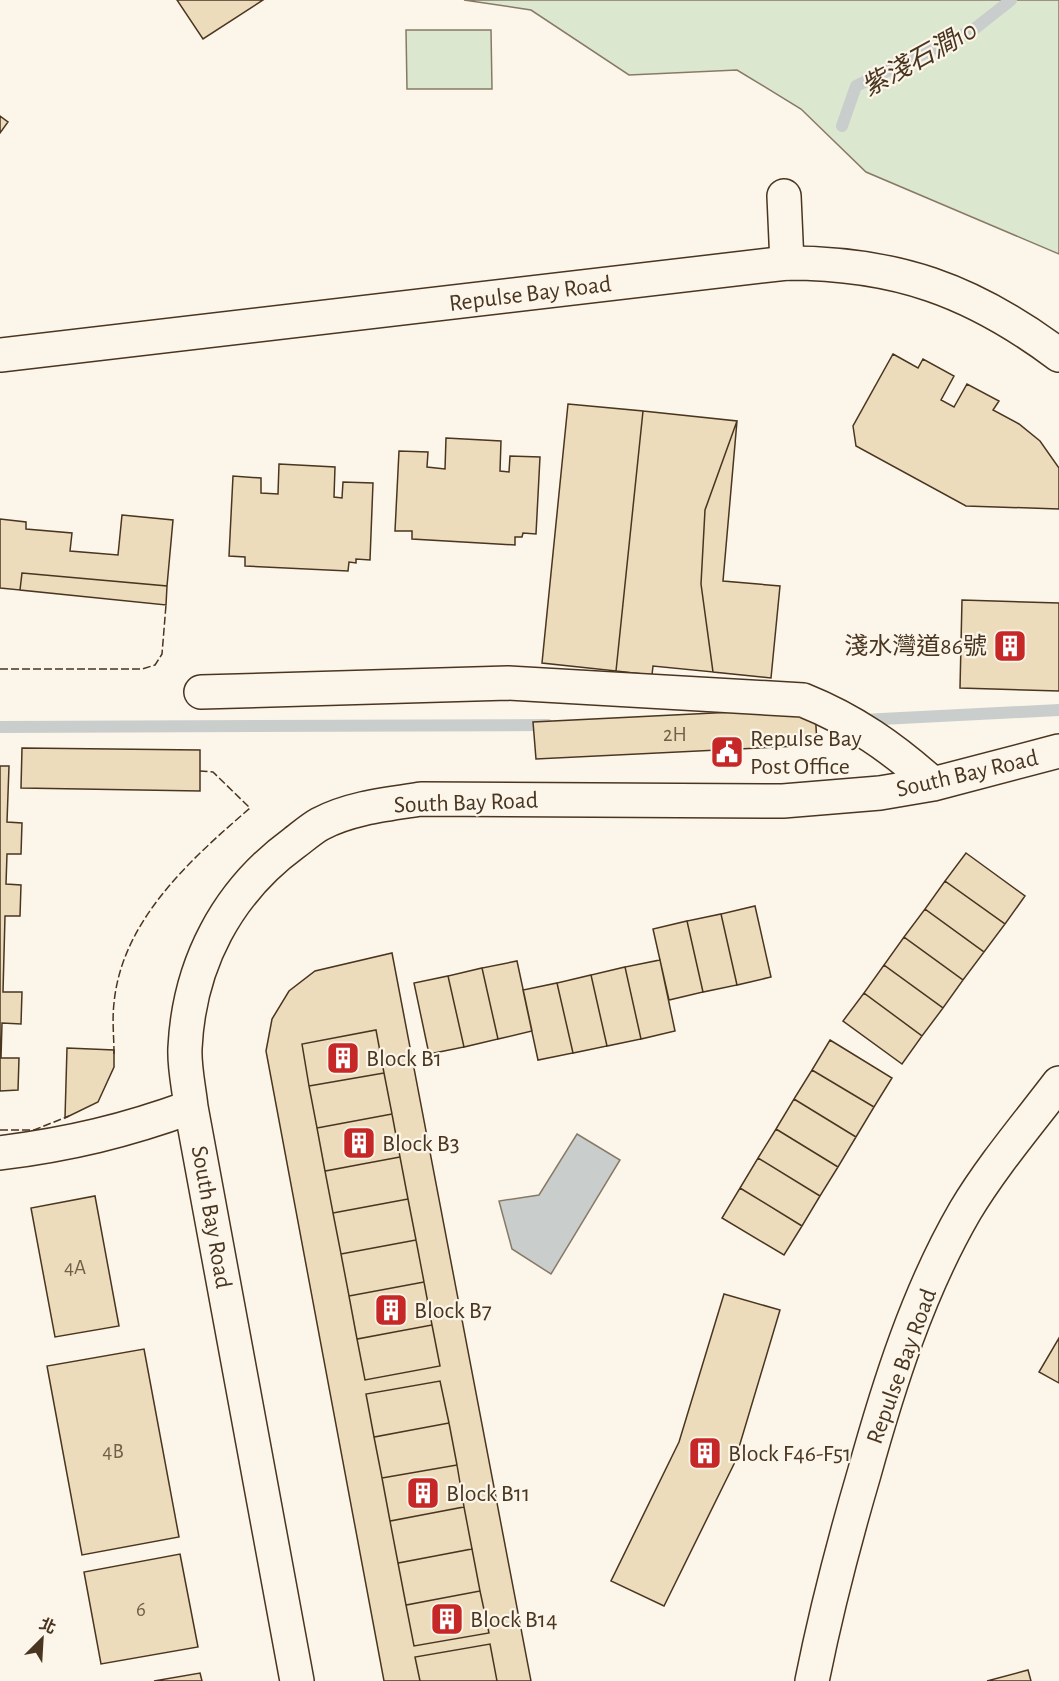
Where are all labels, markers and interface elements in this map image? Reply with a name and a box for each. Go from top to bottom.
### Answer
water label: 紫淺石澗10 [857,16,981,101]
street label: Repulse Bay Road [448,272,613,316]
building icon: 淺水灣道86號 [992,628,1028,664]
place label: 淺水灣道86號 [844,633,987,659]
house number: 2H [663,724,687,745]
place label: Repulse Bay Post Office [750,727,862,779]
public building icon: Repulse Bay Post Office [709,734,745,770]
street label: South Bay Road [894,746,1040,802]
street label: South Bay Road [393,788,539,818]
building icon: Block B1 [325,1040,361,1076]
place label: Block B1 [366,1047,442,1071]
building icon: Block B3 [341,1125,377,1161]
place label: Block B3 [382,1132,460,1156]
street label: South Bay Road [187,1144,235,1290]
house number: 4A [64,1257,86,1278]
street label: Repulse Bay Road [863,1285,941,1447]
building icon: Block B7 [373,1292,409,1328]
place label: Block B7 [414,1299,492,1323]
building icon: Block F46-F51 [687,1435,723,1471]
house number: 4B [102,1441,124,1462]
place label: Block F46-F51 [728,1442,851,1466]
building icon: Block B11 [405,1475,441,1511]
place label: Block B11 [446,1482,530,1506]
house number: 6 [136,1599,146,1620]
building icon: Block B14 [429,1601,465,1637]
place label: Block B14 [470,1608,557,1632]
north arrow [12,1609,72,1669]
text: 北 [37,1615,59,1637]

